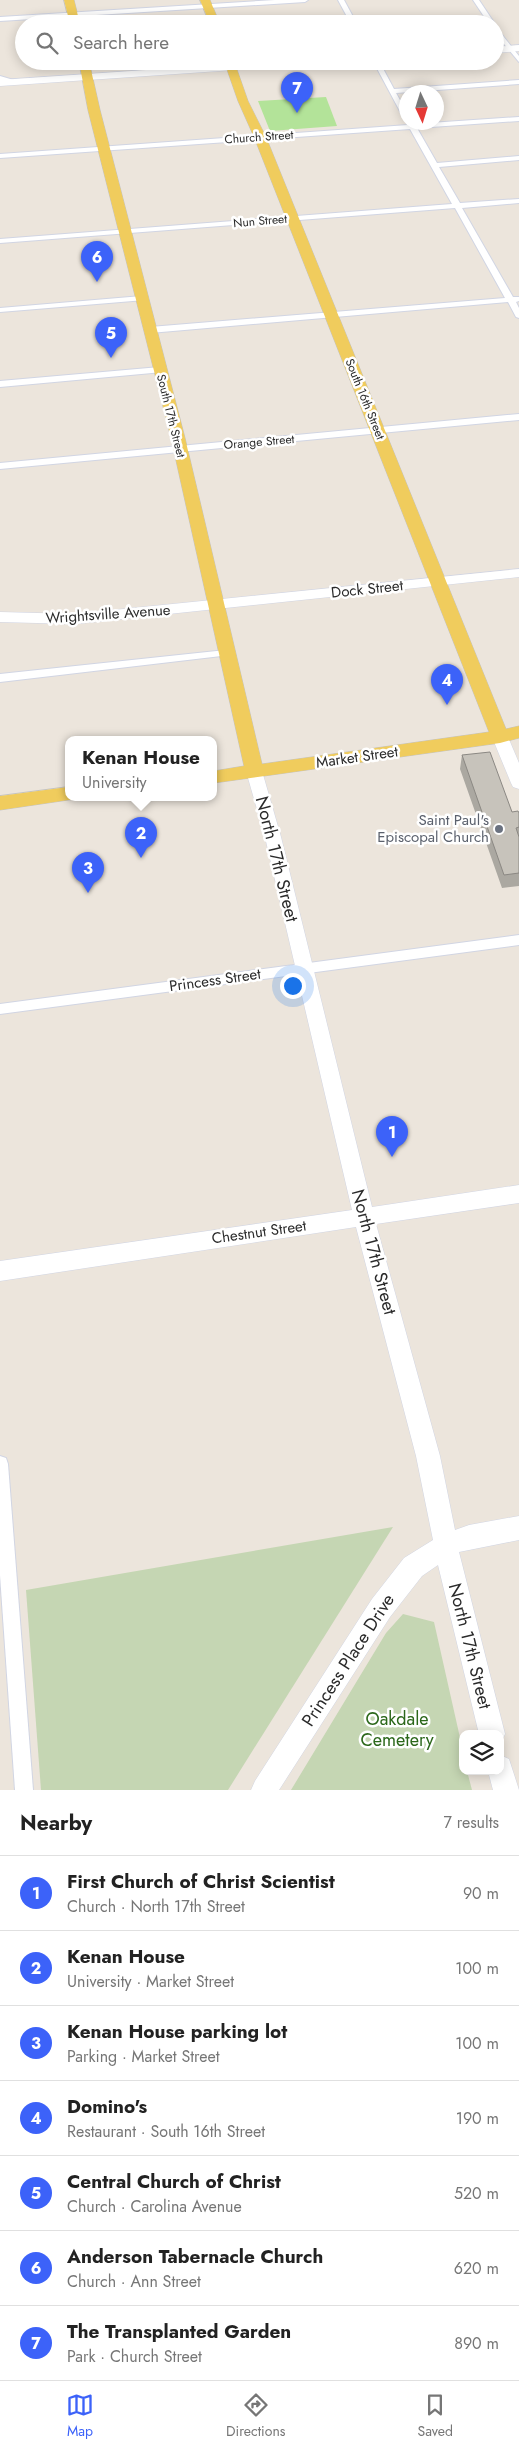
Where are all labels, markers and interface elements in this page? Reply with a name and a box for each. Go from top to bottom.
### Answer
search box [15,15,504,70]
icon: search [33,29,61,57]
text: Search here [73,29,169,56]
pin: 7 [281,72,313,113]
north arrow [399,85,444,130]
street label: Church Street [224,126,294,148]
street label: Nun Street [232,210,288,232]
pin: 6 [81,241,113,282]
pin: 5 [95,317,127,358]
street label: South 16th Street [341,356,389,442]
street label: South 17th Street [152,372,190,460]
street label: Orange Street [223,430,295,454]
street label: Dock Street [330,574,405,604]
street label: Wrightsville Avenue [45,599,171,629]
pin: 4 [431,664,463,705]
popup [65,736,217,801]
street label: Market Street [315,740,400,774]
text: Kenan House [82,744,200,771]
text: University [82,771,147,794]
street label: North 17th Street [249,793,305,925]
place label: Saint Paul's Episcopal Church [377,809,489,848]
pin: 2 [125,817,157,858]
marker: Saint Paul's Episcopal Church [493,823,505,835]
pin: 3 [72,852,104,893]
street label: Princess Street [168,963,263,997]
your location [280,973,306,999]
pin: 1 [376,1116,408,1157]
street label: North 17th Street [345,1186,403,1318]
street label: Chestnut Street [210,1214,308,1250]
street label: North 17th Street [442,1580,498,1712]
street label: Princess Place Drive [295,1589,401,1731]
park label: Oakdale Cemetery [360,1706,434,1753]
map controls [459,1730,504,1775]
button: layers [459,1730,504,1775]
text: Nearby [20,1808,92,1838]
text: 7 results [443,1811,499,1834]
text: First Church of Christ Scientist [67,1868,335,1895]
text: 1 [32,1882,40,1905]
text: 90 m [463,1882,499,1905]
text: Church · North 17th Street [67,1895,245,1918]
text: Kenan House [67,1943,185,1970]
text: 2 [31,1957,41,1980]
text: 100 m [455,1957,499,1980]
text: University · Market Street [67,1970,234,1993]
text: Kenan House parking lot [67,2018,287,2045]
text: 3 [31,2032,41,2055]
text: 100 m [455,2032,499,2055]
text: Parking · Market Street [67,2045,220,2068]
text: Domino's [67,2093,147,2120]
text: 4 [30,2107,42,2130]
text: 190 m [456,2107,499,2130]
text: Restaurant · South 16th Street [67,2120,265,2143]
text: Central Church of Christ [67,2168,281,2195]
text: 5 [31,2182,41,2205]
text: 520 m [454,2182,499,2205]
text: Church · Carolina Avenue [67,2195,242,2218]
text: Anderson Tabernacle Church [67,2243,323,2270]
text: 6 [31,2257,41,2280]
text: 620 m [454,2257,499,2280]
text: Church · Ann Street [67,2270,201,2293]
text: The Transplanted Garden [67,2318,291,2345]
text: 7 [31,2332,41,2355]
text: 890 m [454,2332,499,2355]
text: Park · Church Street [67,2345,202,2368]
tab: Map [66,2391,94,2441]
tab: Directions [226,2391,285,2441]
tab: Saved [417,2391,453,2441]

